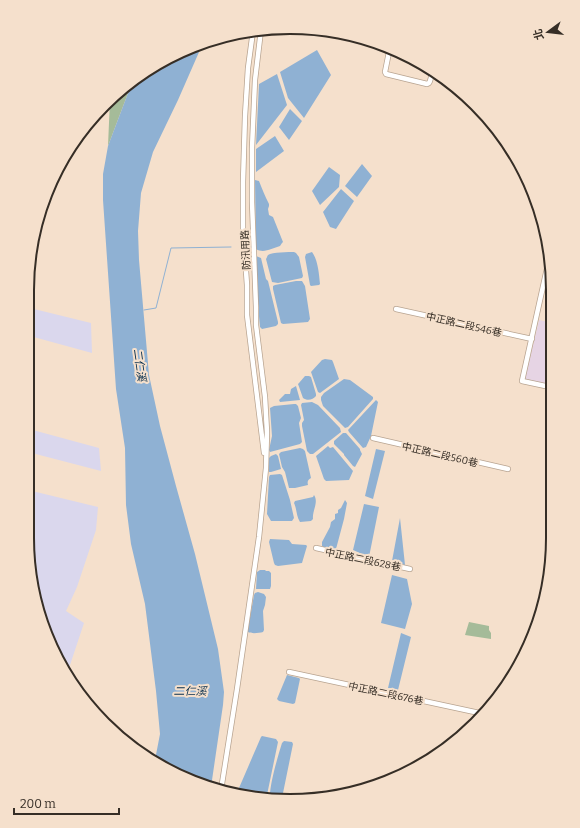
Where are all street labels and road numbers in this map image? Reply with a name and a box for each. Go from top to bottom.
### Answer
street label: 防汛用路 [239,230,253,270]
street label: 中正路二段546巷 [425,310,503,339]
street label: 中正路二段560巷 [401,440,479,470]
street label: 中正路二段628巷 [324,546,402,574]
street label: 中正路二段676巷 [347,680,424,708]

